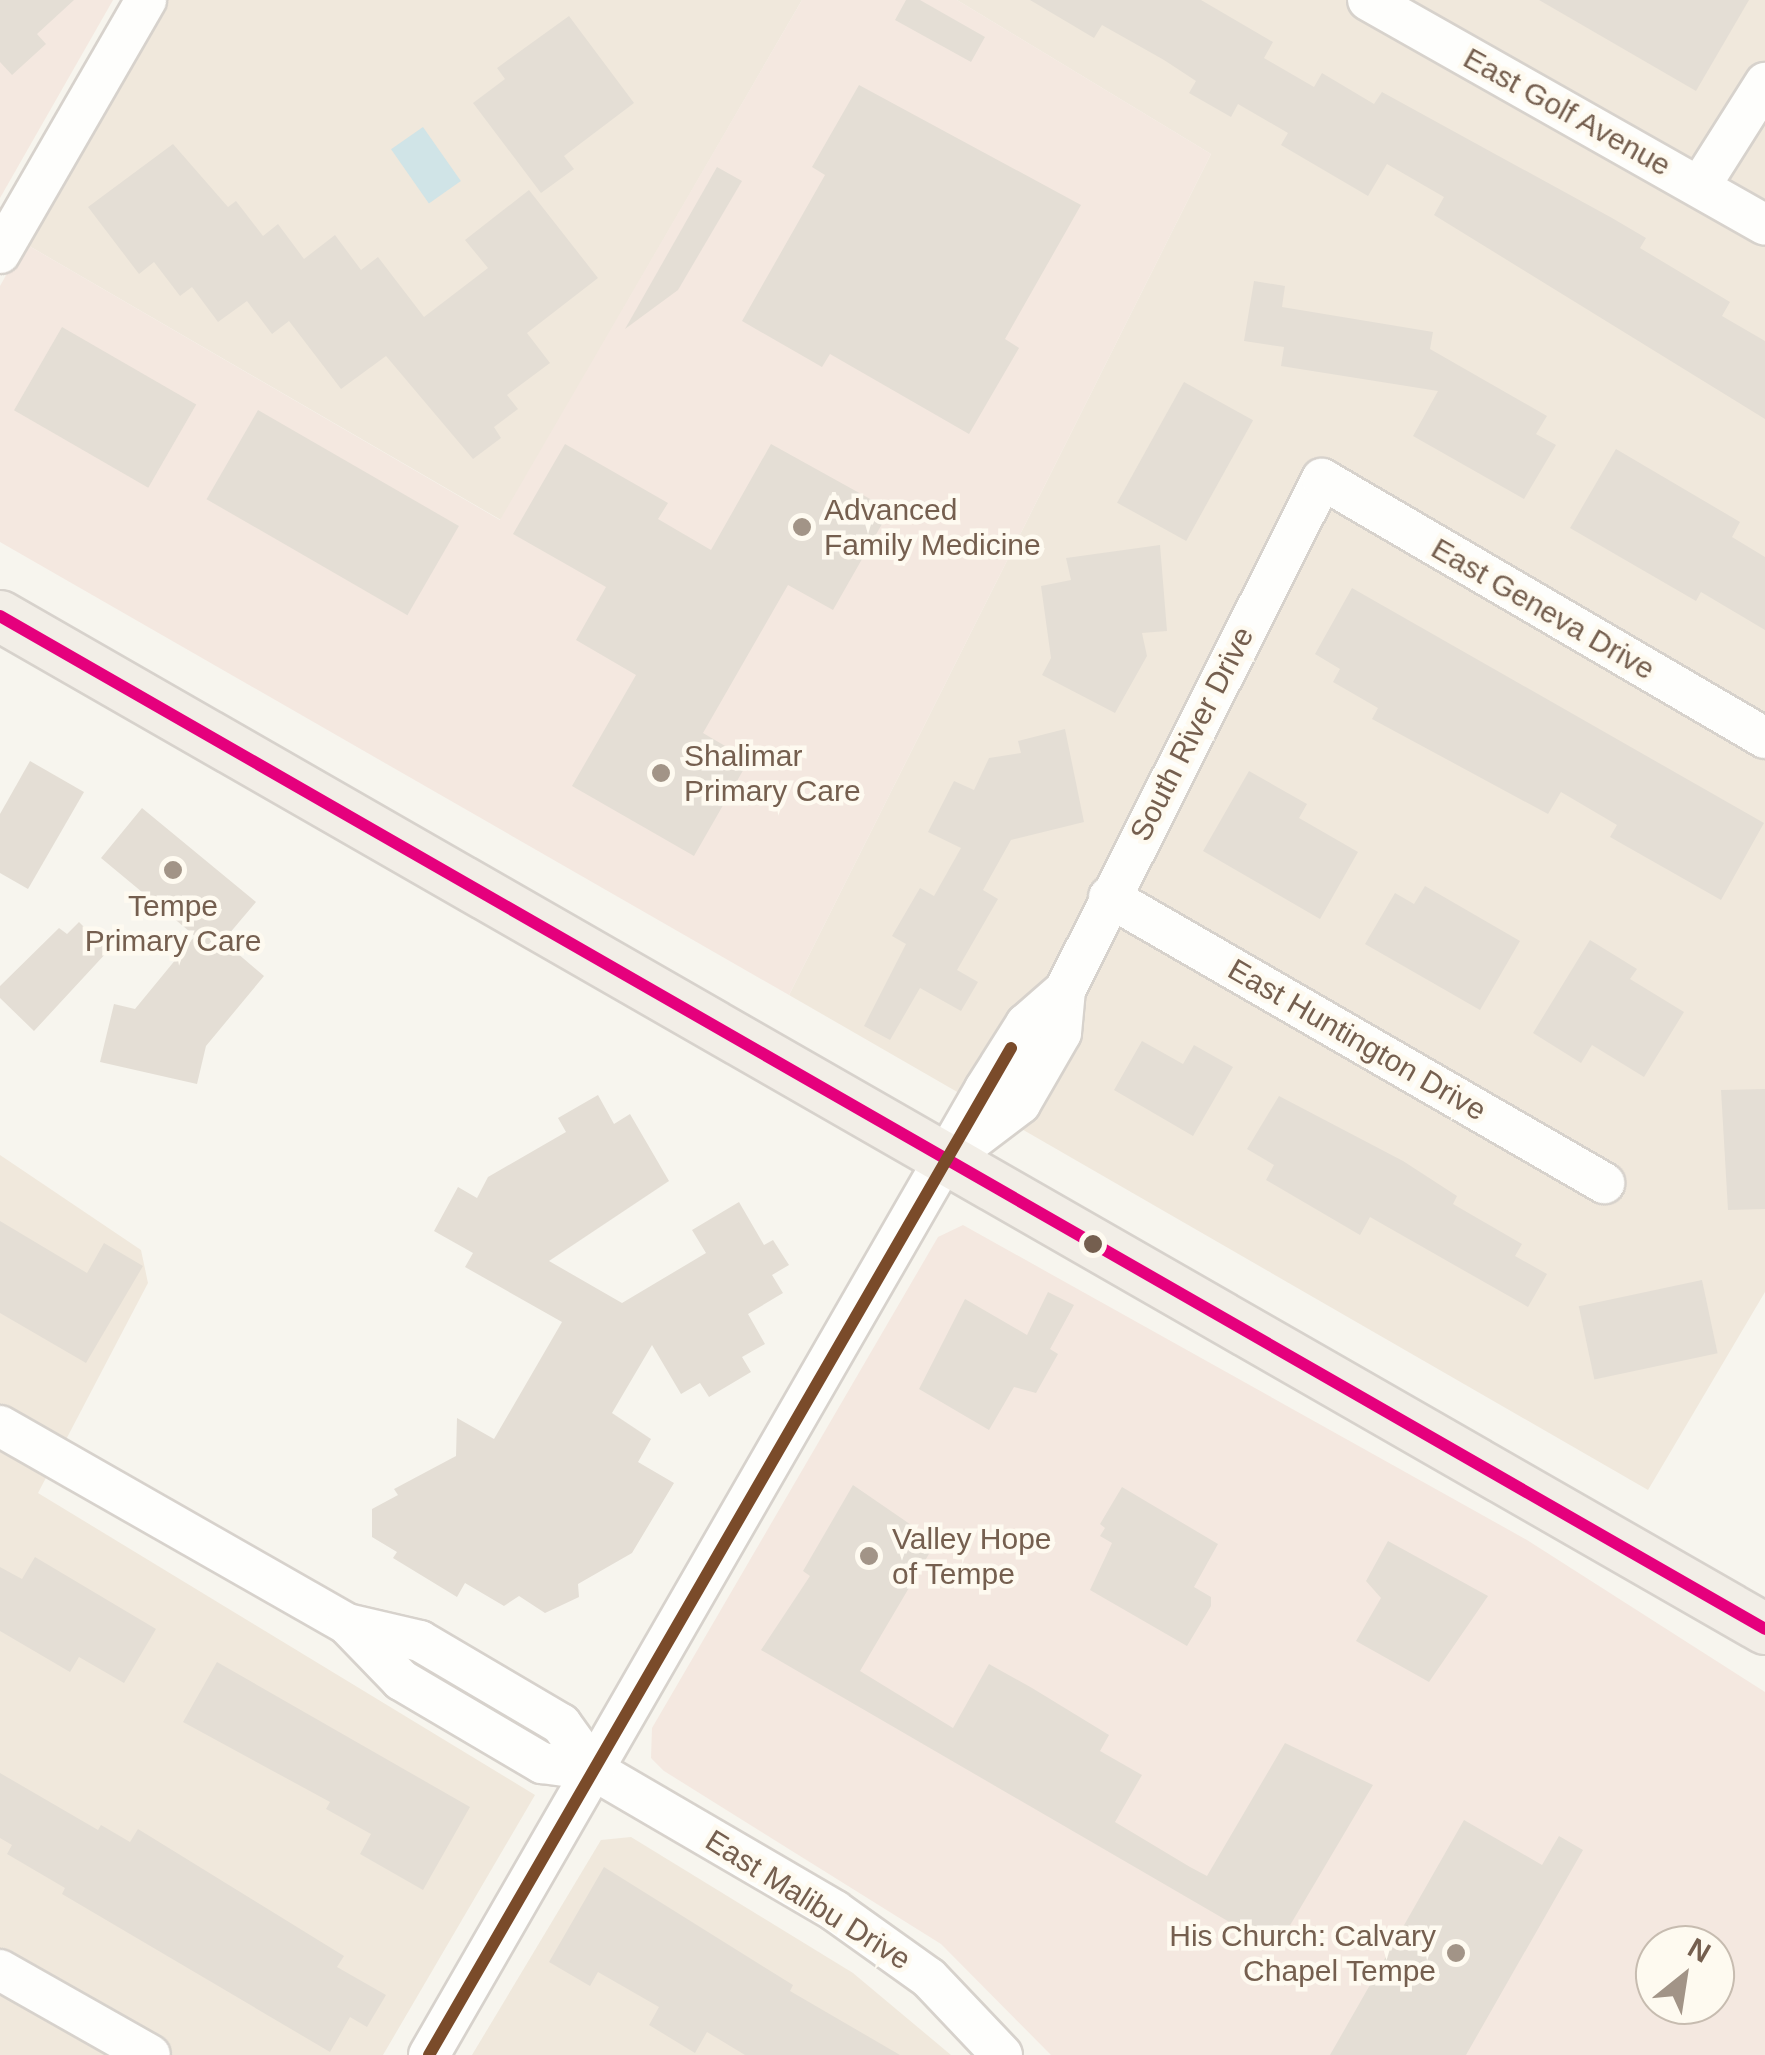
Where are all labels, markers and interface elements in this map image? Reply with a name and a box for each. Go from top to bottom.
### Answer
street label: East Golf Avenue [1456,40,1678,184]
place label: Advanced Family Medicine [824,492,1041,562]
marker: Advanced Family Medicine [789,514,815,540]
street label: East Geneva Drive [1425,530,1661,688]
street label: South River Drive [1123,621,1261,847]
place label: Shalimar Primary Care [684,738,861,808]
marker: Shalimar Primary Care [648,760,674,786]
marker: Tempe Primary Care [160,857,186,883]
place label: Tempe Primary Care [85,888,261,958]
street label: East Huntington Drive [1222,951,1492,1129]
unlabelled marker [1083,1234,1103,1254]
place label: Valley Hope of Tempe [892,1521,1052,1592]
marker: Valley Hope of Tempe [856,1543,882,1569]
street label: East Malibu Drive [699,1822,917,1978]
place label: His Church: Calvary Chapel Tempe [1169,1918,1436,1988]
north arrow [1635,1925,1735,2025]
text: N [1683,1932,1716,1969]
marker: His Church: Calvary Chapel Tempe [1445,1942,1467,1964]

